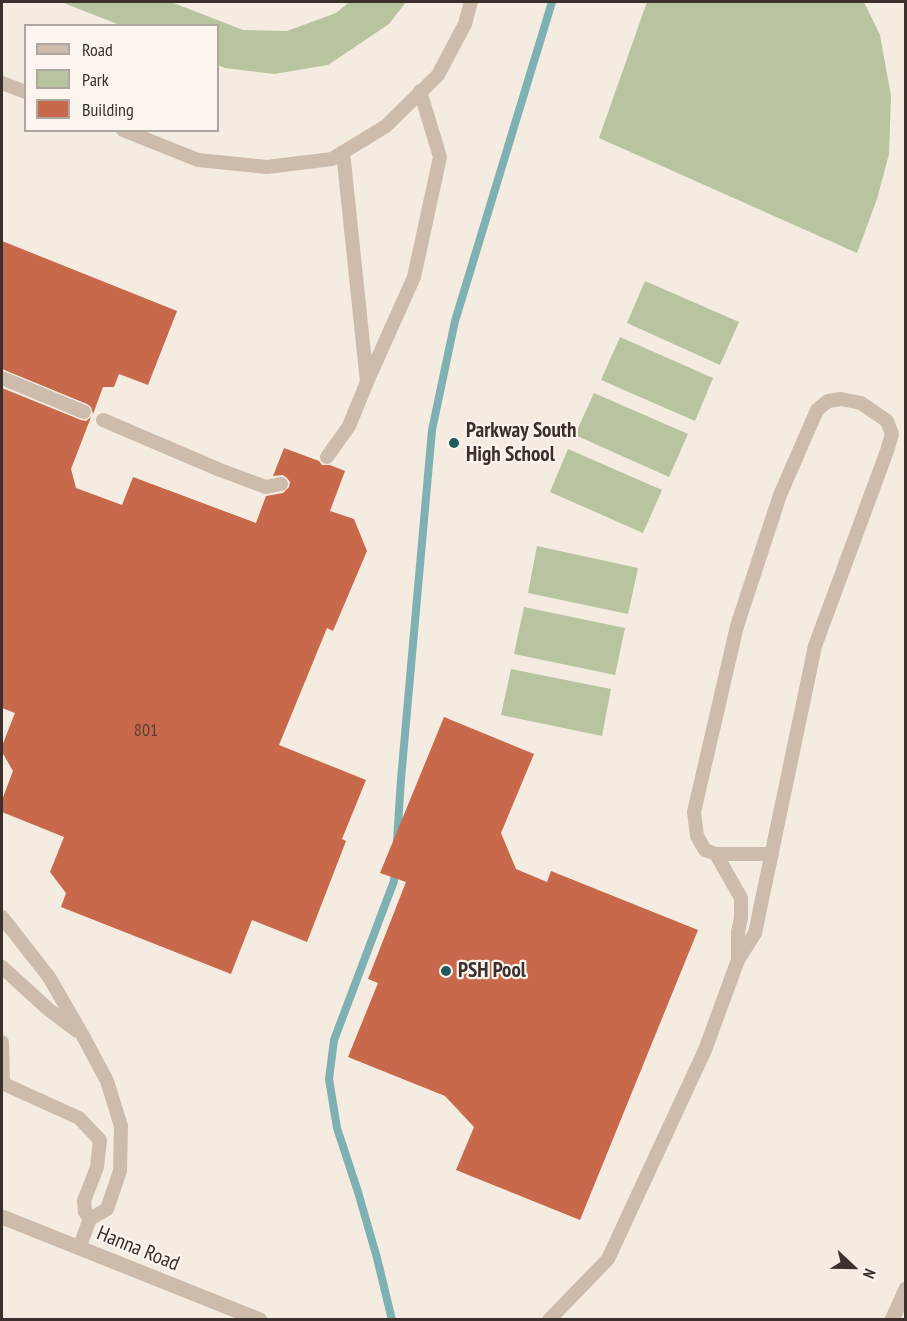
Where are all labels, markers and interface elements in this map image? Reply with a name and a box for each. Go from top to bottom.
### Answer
legend [24,24,219,132]
text: Road [82,38,113,61]
text: Park [82,68,109,91]
text: Building [82,98,134,121]
place label: Parkway South High School [466,418,576,468]
marker: Parkway South High School [447,436,461,450]
house number: 801 [134,720,158,742]
place label: PSH Pool [458,958,526,984]
marker: PSH Pool [439,964,453,978]
street label: Hanna Road [93,1221,183,1277]
north arrow [823,1237,883,1297]
text: N [859,1266,881,1281]

